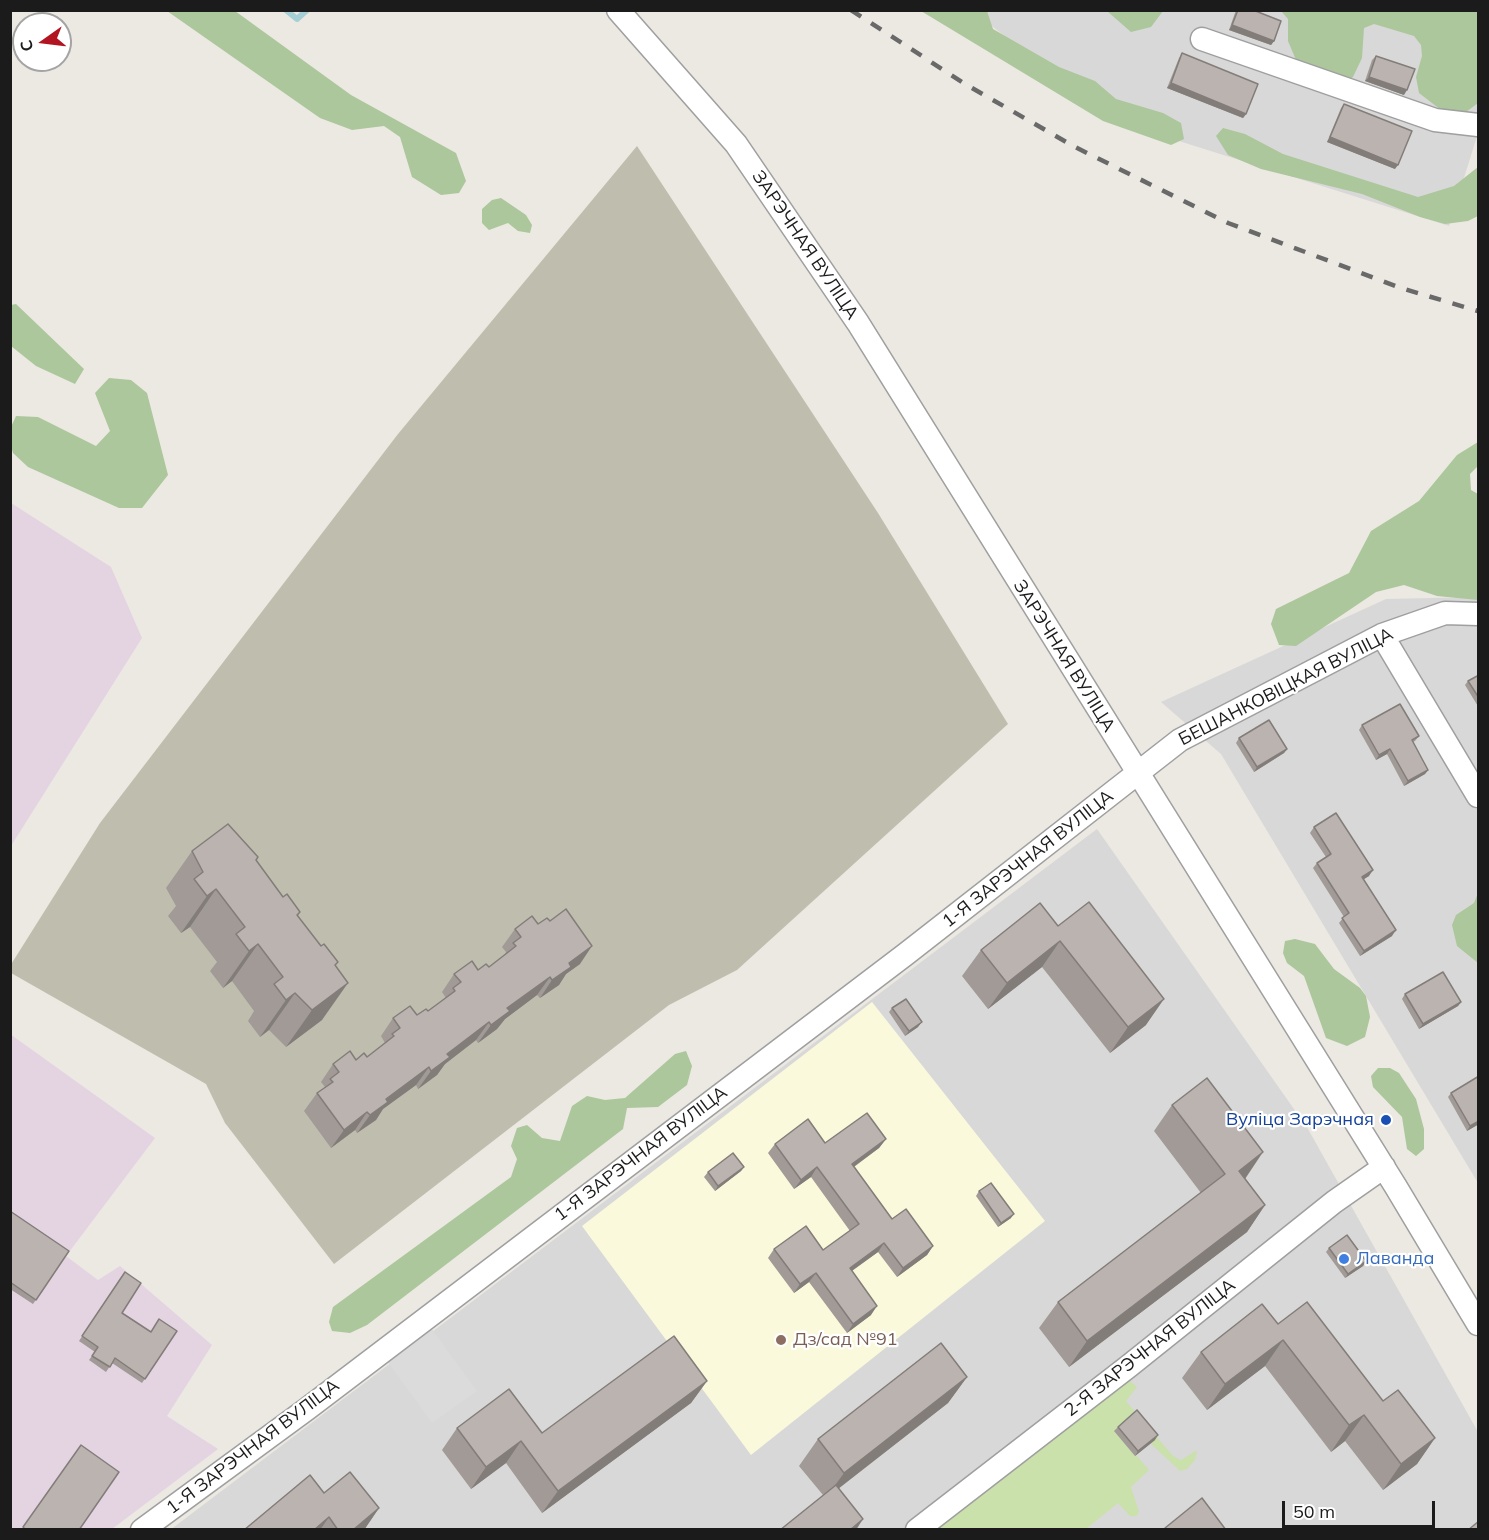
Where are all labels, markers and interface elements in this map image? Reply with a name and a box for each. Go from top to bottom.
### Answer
north arrow [12,12,72,72]
text: С [15,38,38,54]
street label: ЗАРЭЧНАЯ ВУЛІЦА [747,166,863,324]
street label: ЗАРЭЧНАЯ ВУЛІЦА [1008,576,1120,736]
street label: БЕШАНКОВІЦКАЯ ВУЛІЦА [1175,623,1397,751]
street label: 1-Я ЗАРЭЧНАЯ ВУЛІЦА [938,786,1118,932]
street label: 1-Я ЗАРЭЧНАЯ ВУЛІЦА [550,1082,732,1226]
place label: Вуліца Зарэчная [1226,1109,1374,1131]
marker: Вуліца Зарэчная [1379,1113,1393,1127]
place label: Лаванда [1356,1248,1434,1270]
marker: Лаванда [1337,1252,1351,1266]
street label: 2-Я ЗАРЭЧНАЯ ВУЛІЦА [1060,1275,1240,1421]
place label: Дз/сад №91 [793,1329,898,1351]
marker: Дз/сад №91 [774,1333,788,1347]
street label: 1-Я ЗАРЭЧНАЯ ВУЛІЦА [162,1375,344,1519]
scale bar [1285,1489,1438,1527]
text: 50 m [1293,1500,1335,1523]

